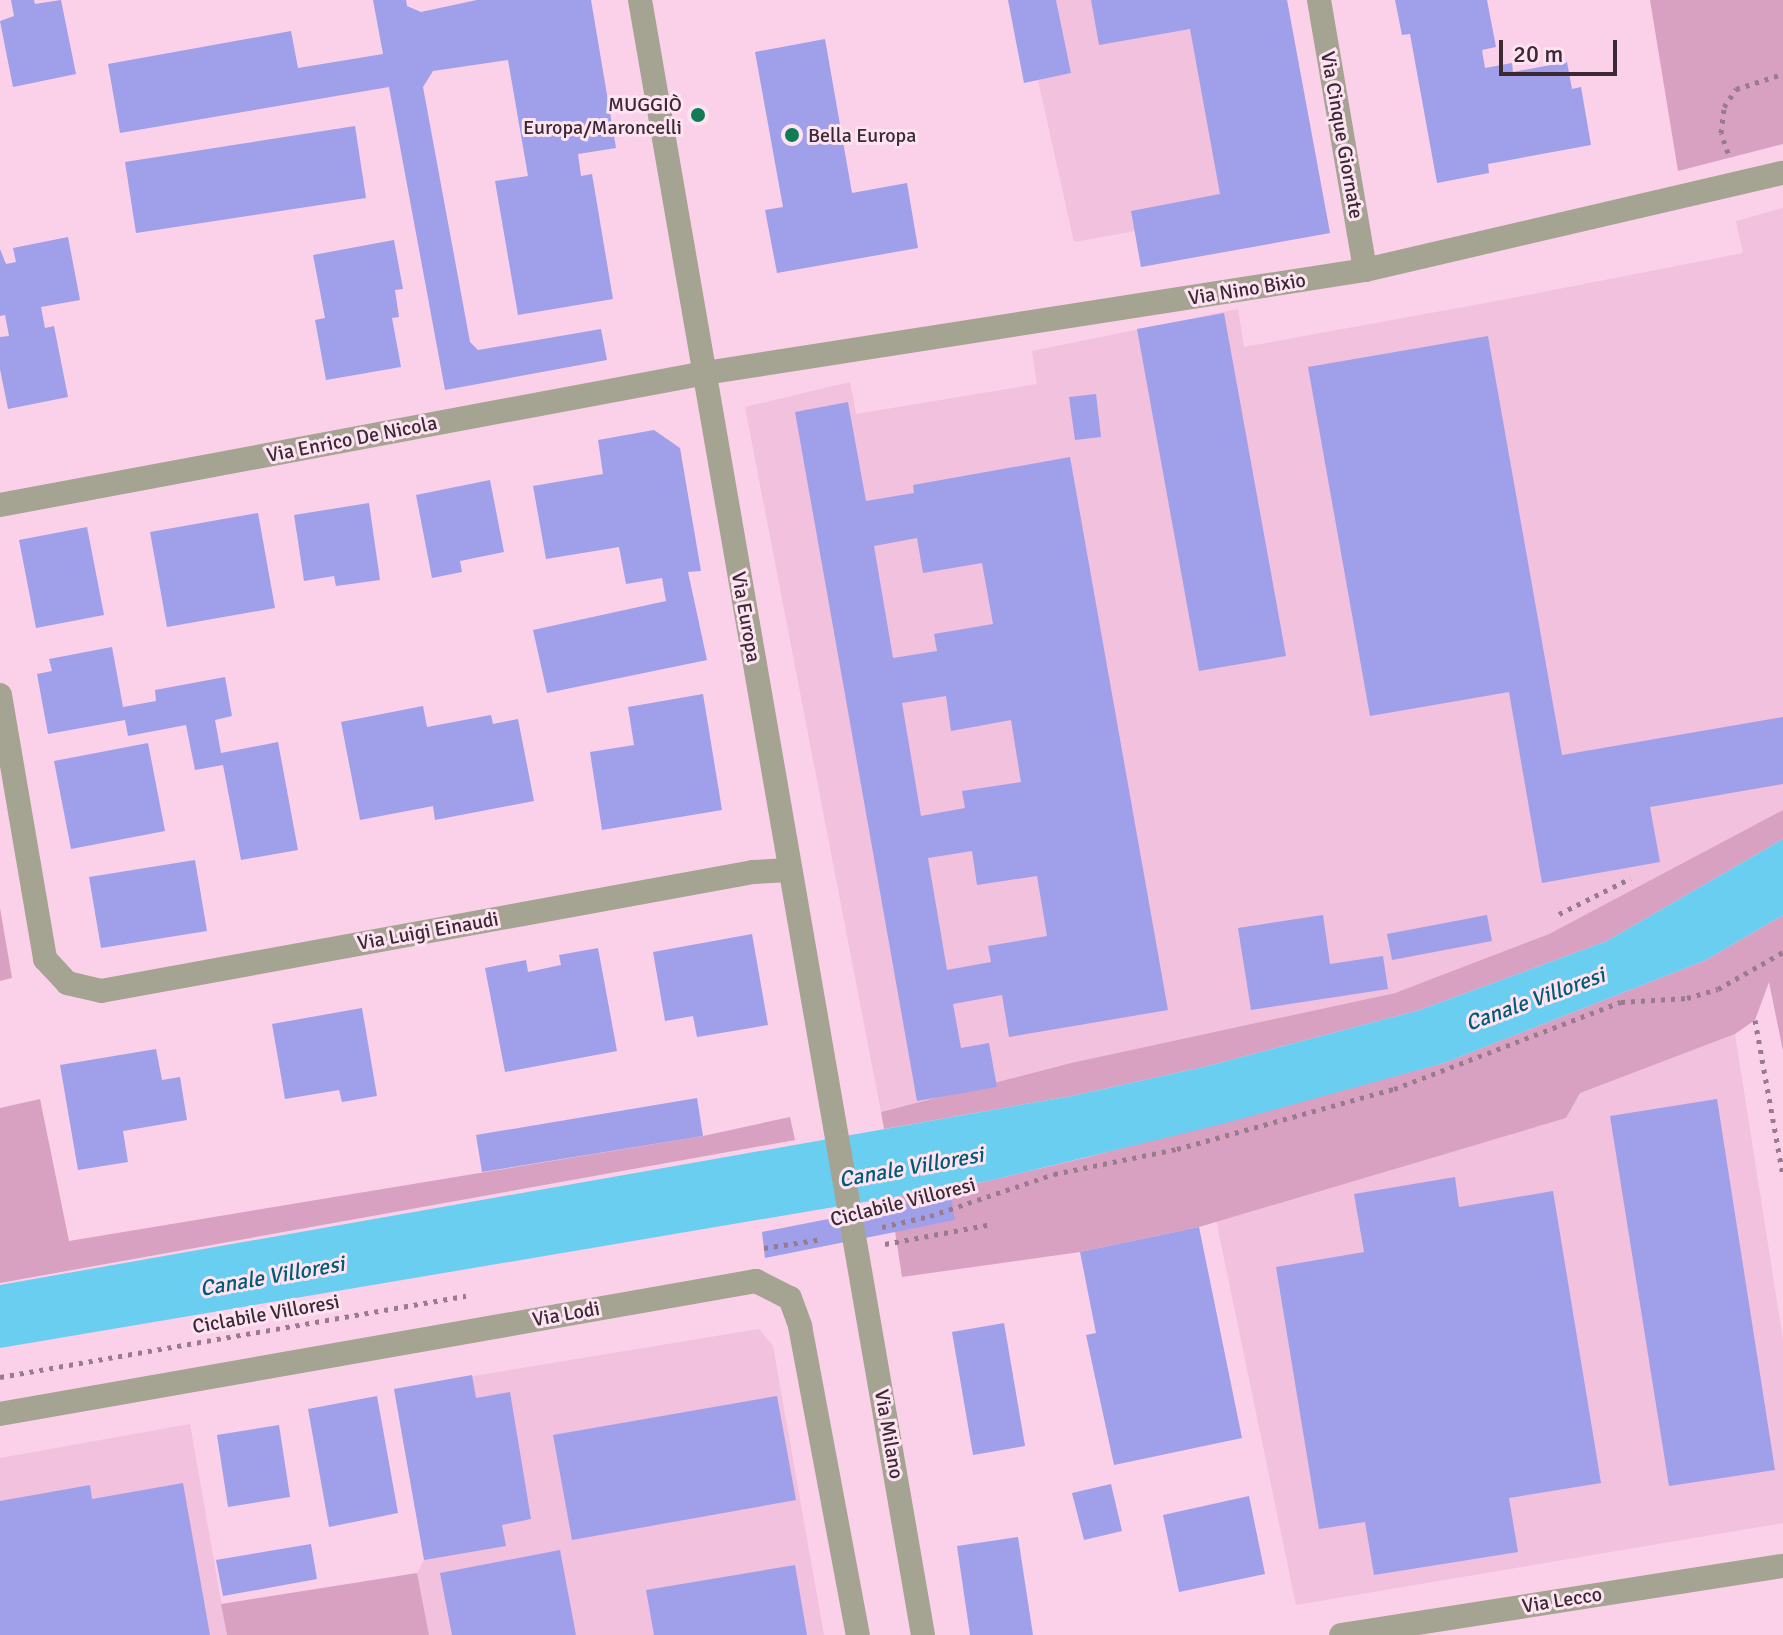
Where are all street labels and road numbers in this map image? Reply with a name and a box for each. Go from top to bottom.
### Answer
street label: Via Cinque Giornate [1315,49,1369,221]
street label: Via Nino Bixio [1187,268,1307,310]
street label: Via Enrico De Nicola [265,411,439,467]
street label: Via Europa [726,570,766,664]
street label: Via Luigi Einaudi [356,907,500,955]
street label: Ciclabile Villoresi [828,1172,978,1232]
street label: Ciclabile Villoresi [191,1289,341,1339]
street label: Via Lodi [531,1296,601,1332]
street label: Via Milano [869,1387,909,1481]
street label: Via Lecco [1520,1582,1604,1618]

